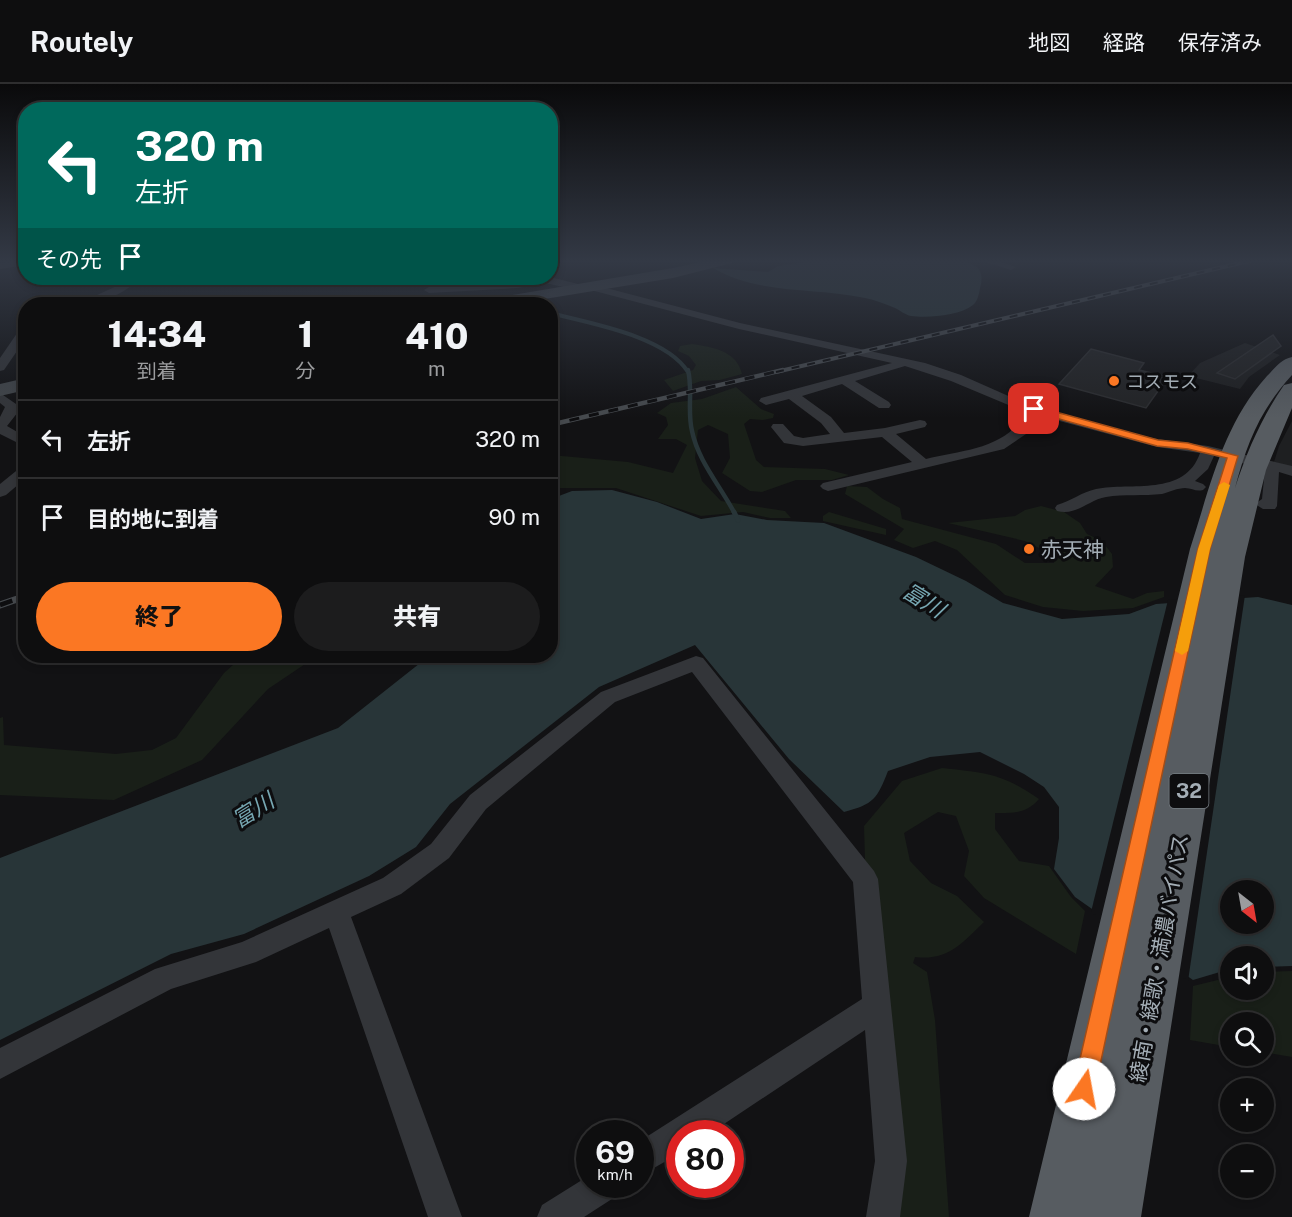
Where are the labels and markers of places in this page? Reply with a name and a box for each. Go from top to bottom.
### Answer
place label: コスモス [1126,371,1198,392]
marker: コスモス [1107,374,1121,388]
pin [1008,383,1059,434]
place label: 赤天神 [1041,537,1104,562]
marker: 赤天神 [1022,542,1036,556]

